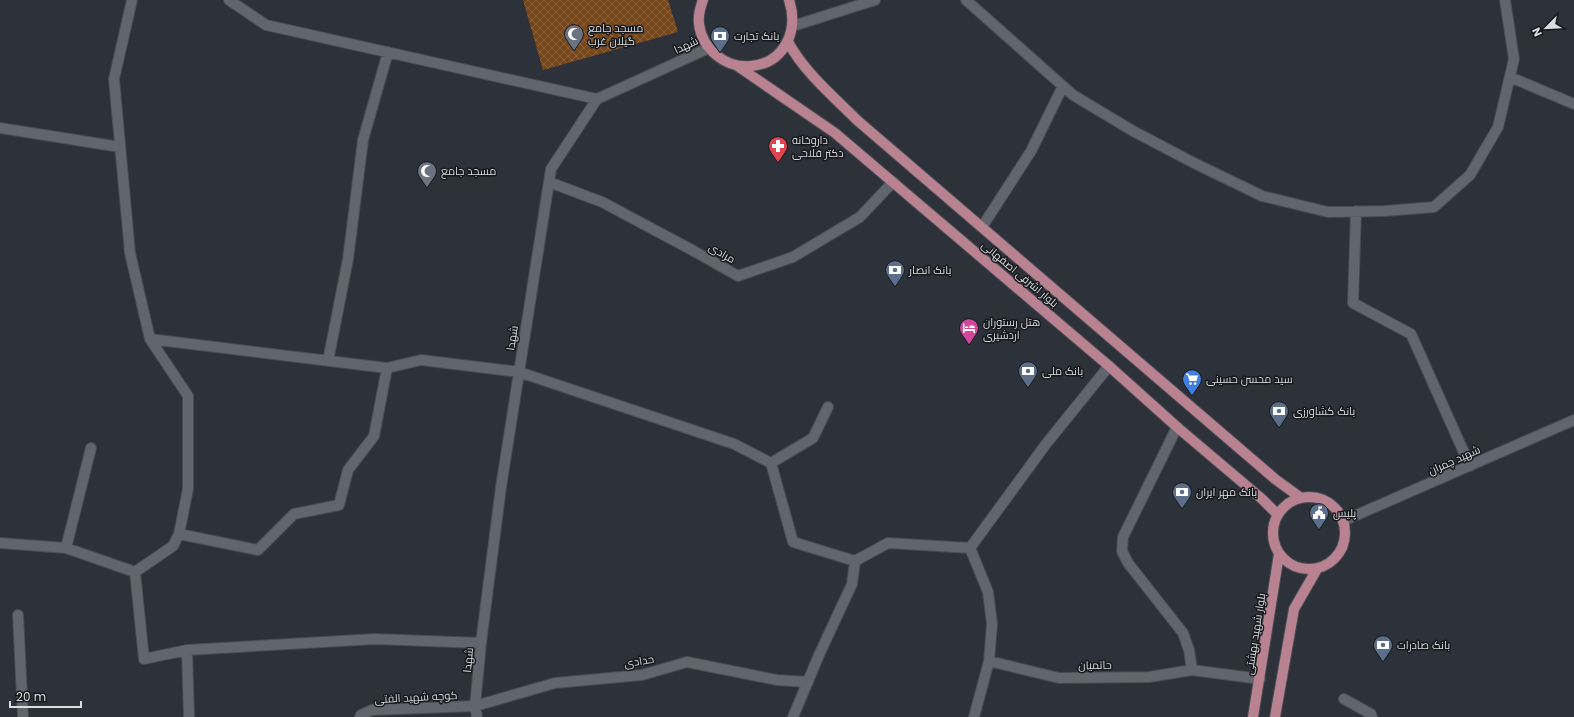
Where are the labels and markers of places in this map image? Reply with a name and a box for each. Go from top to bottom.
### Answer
place label: مسجد جامع گیلان غرب [588,20,643,49]
mosque icon: مسجد جامع گیلان غرب [563,23,585,51]
bank icon: بانک تجارت [709,25,731,53]
place label: بانک تجارت [734,28,780,44]
place label: داروخانه دکتر فلاحی [792,132,844,161]
pharmacy icon: داروخانه دکتر فلاحی [767,135,789,163]
mosque icon: مسجد جامع [416,160,438,188]
place label: مسجد جامع [441,163,496,179]
bank icon: بانک انصار [884,259,906,287]
place label: بانک انصار [908,262,952,278]
place label: هتل رستوران اردشیری [983,314,1040,343]
hotel icon: هتل رستوران اردشیری [958,317,980,345]
bank icon: بانک ملی [1017,360,1039,388]
place label: بانک ملی [1042,363,1083,379]
supermarket icon: سید محسن حسینی [1181,368,1203,396]
place label: سید محسن حسینی [1206,371,1293,387]
bank icon: بانک کشاورزی [1268,400,1290,428]
place label: بانک کشاورزی [1293,403,1355,419]
bank icon: بانک مهر ایران [1171,481,1193,509]
place label: بانک مهر ایران [1196,484,1257,500]
public building icon: پلیس [1308,502,1330,530]
place label: پلیس [1333,505,1356,521]
bank icon: بانک صادرات [1372,634,1394,662]
place label: بانک صادرات [1397,637,1450,653]

